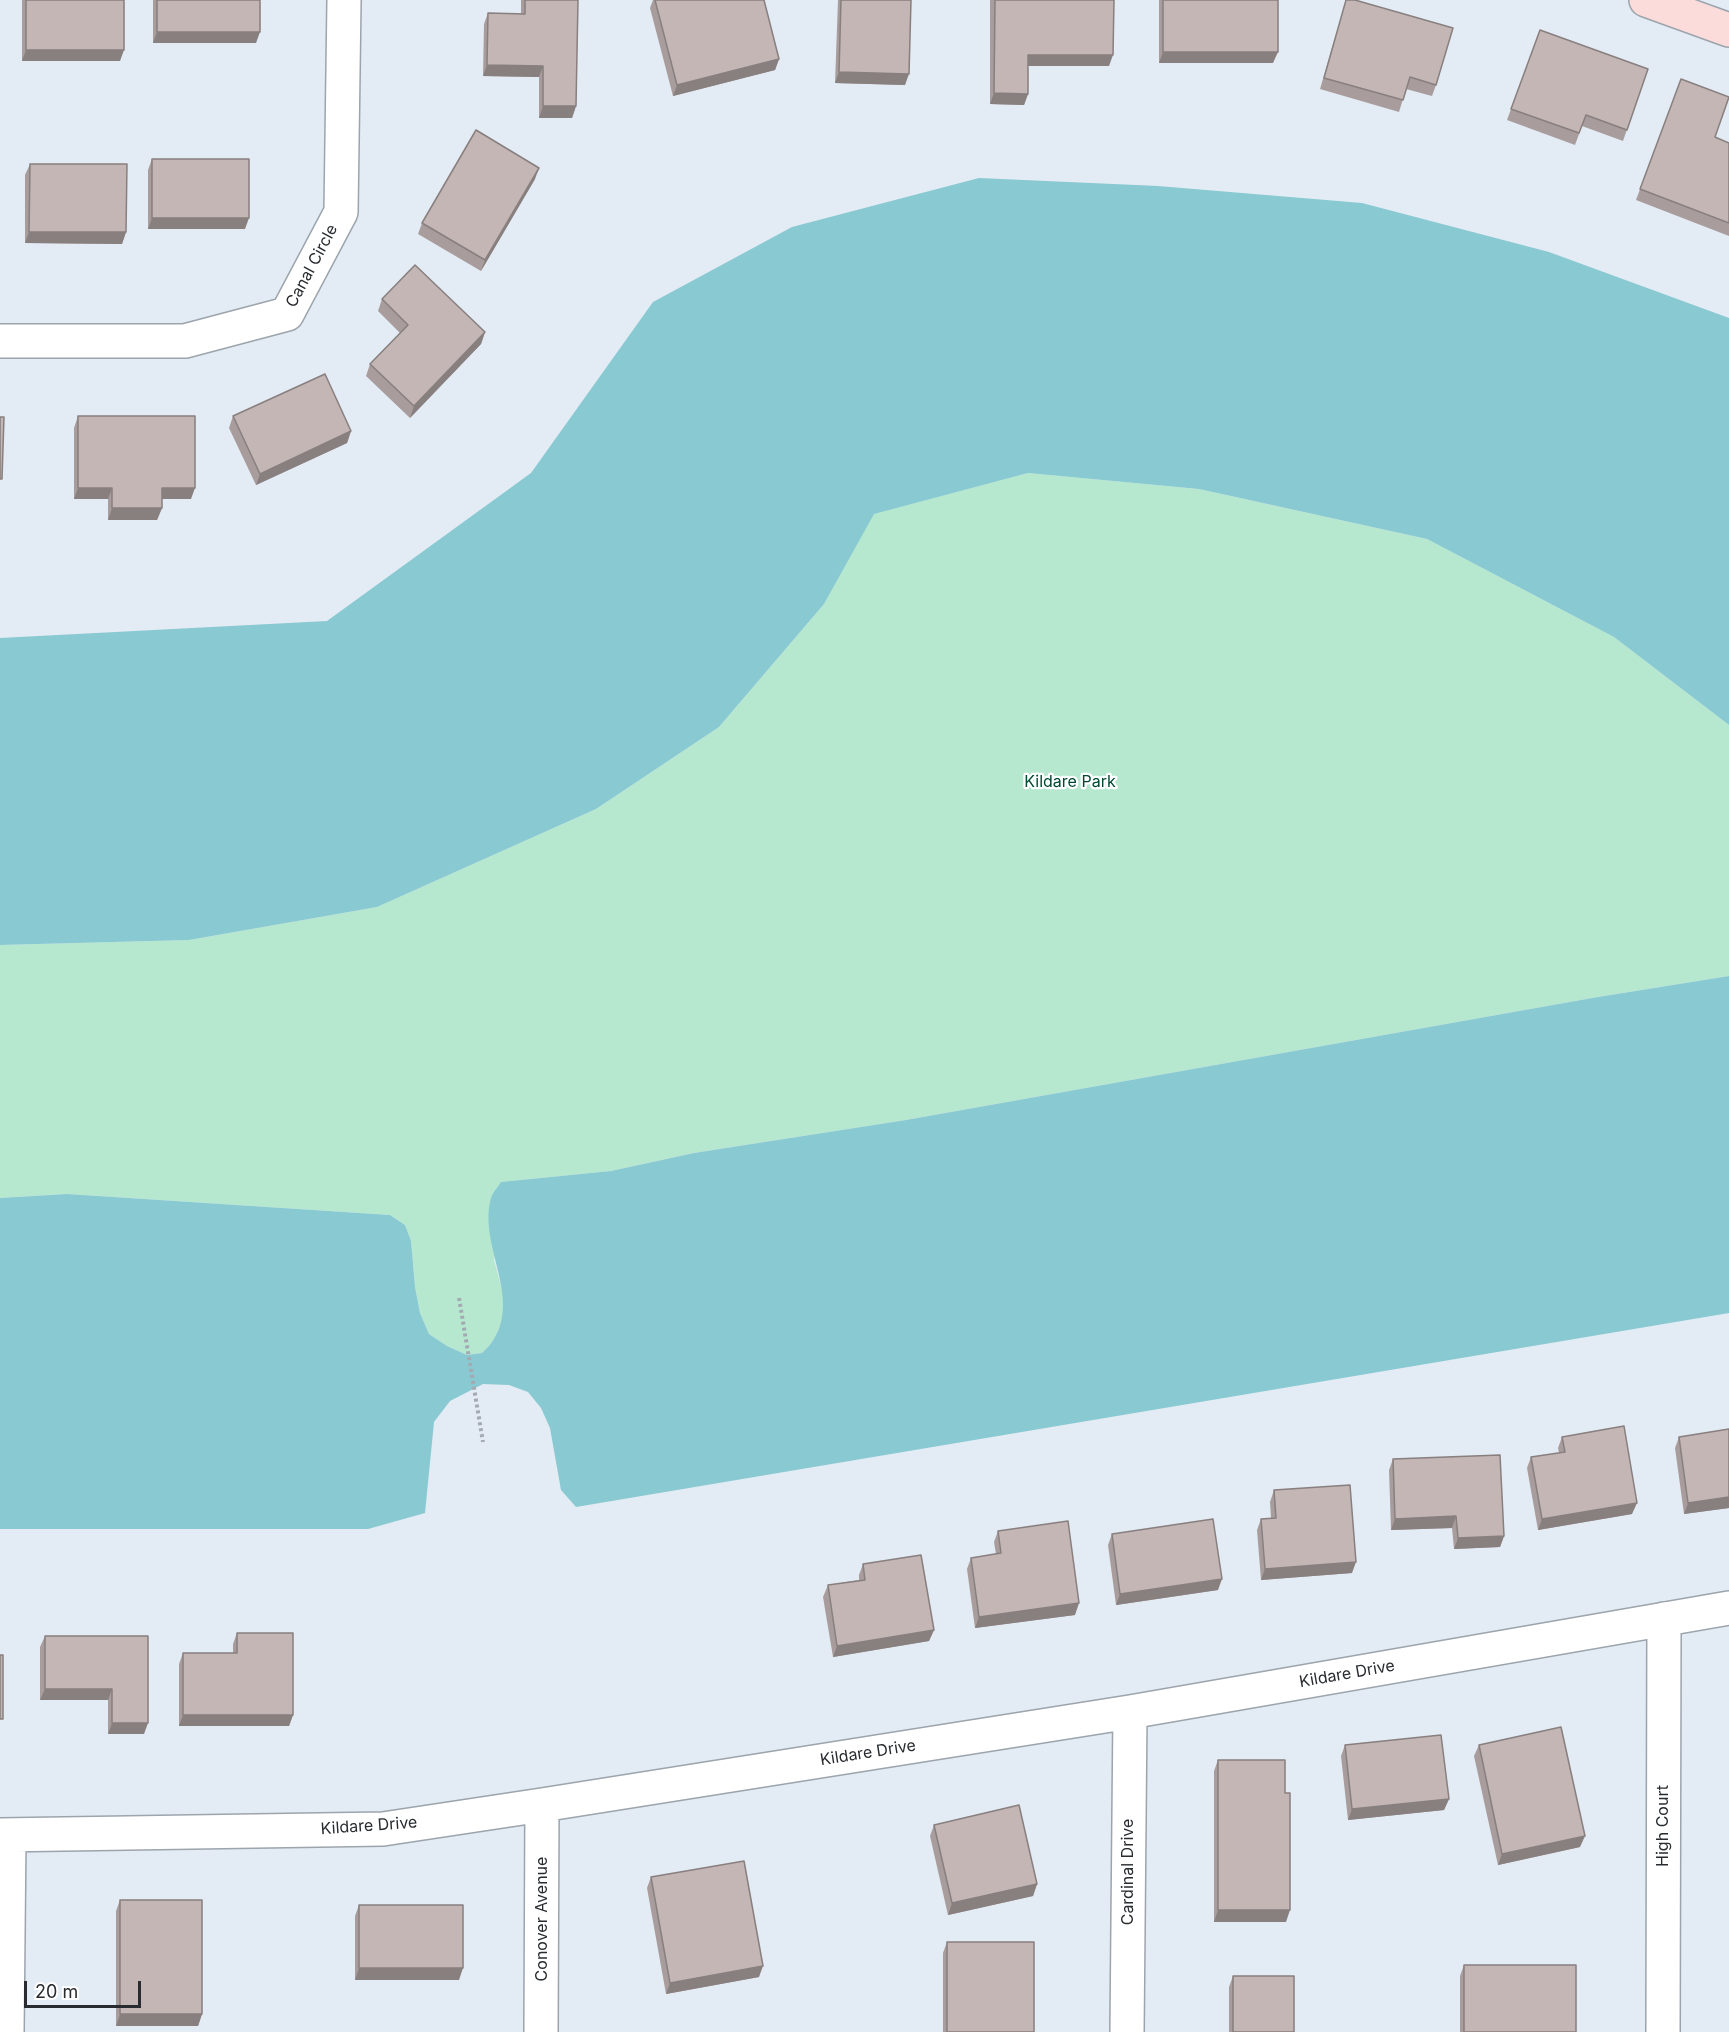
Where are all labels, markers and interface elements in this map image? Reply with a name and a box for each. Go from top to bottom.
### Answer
street label: Canal Circle [282,221,342,311]
park label: Kildare Park [1024,772,1116,792]
street label: Kildare Drive [1298,1656,1396,1692]
street label: Kildare Drive [819,1736,917,1770]
street label: High Court [1653,1785,1673,1867]
street label: Kildare Drive [320,1813,418,1839]
street label: Cardinal Drive [1118,1819,1138,1925]
street label: Conover Avenue [532,1857,552,1981]
scale bar [27,1969,144,2007]
text: 20 m [35,1981,78,2002]

